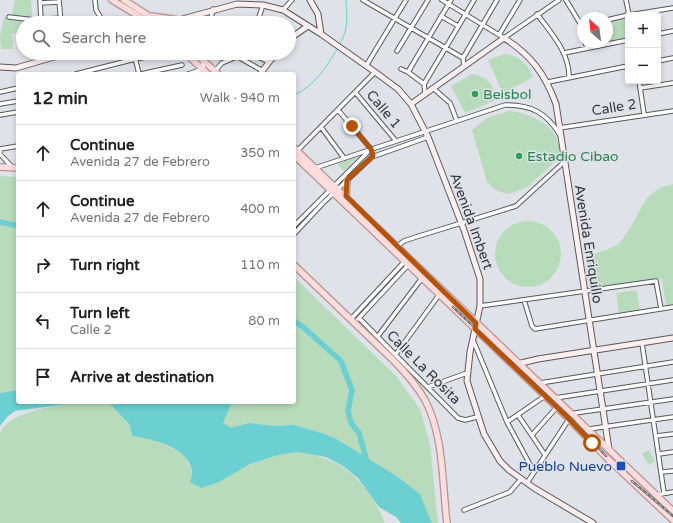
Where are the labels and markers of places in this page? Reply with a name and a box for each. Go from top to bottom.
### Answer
place label: Beisbol [483,86,532,103]
marker: Beisbol [470,89,480,99]
place label: Estadio Cibao [527,148,619,165]
marker: Estadio Cibao [514,151,524,161]
place label: Pueblo Nuevo [518,458,612,475]
marker: Pueblo Nuevo [615,460,627,472]

